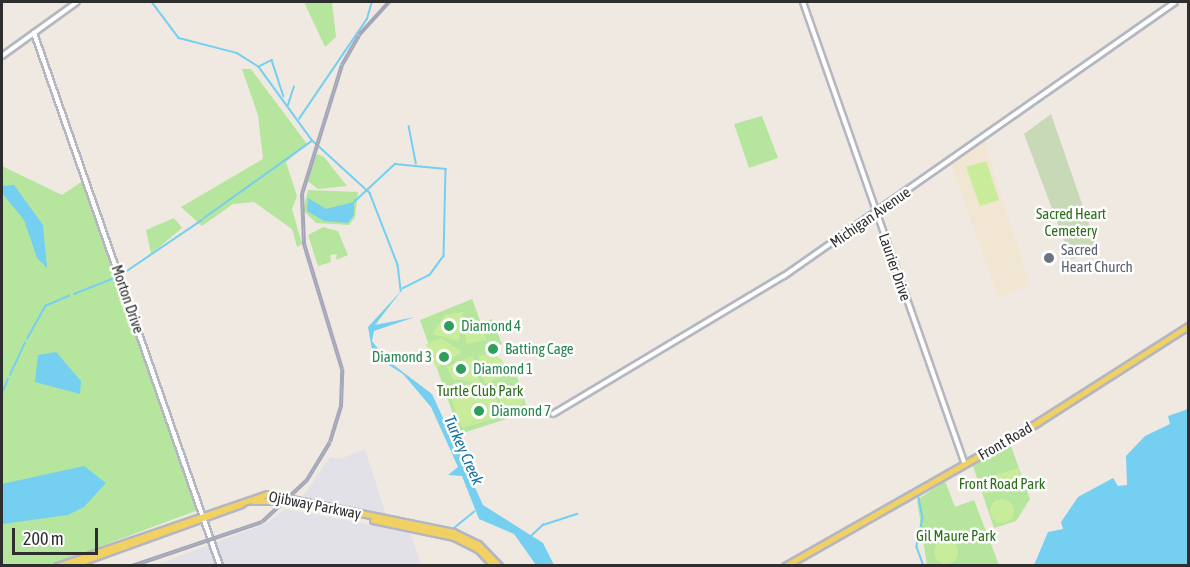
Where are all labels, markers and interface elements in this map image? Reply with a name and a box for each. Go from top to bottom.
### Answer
street label: Michigan Avenue [826,183,914,251]
park label: Sacred Heart Cemetery [1036,204,1106,239]
street label: Laurier Drive [875,231,915,303]
place label: Sacred Heart Church [1061,240,1133,275]
marker: Sacred Heart Church [1042,251,1056,265]
street label: Morton Drive [108,262,148,336]
place label: Diamond 4 [461,317,521,335]
marker: Diamond 4 [442,319,456,333]
place label: Batting Cage [505,340,574,358]
marker: Batting Cage [486,342,500,356]
place label: Diamond 3 [372,348,432,366]
marker: Diamond 3 [437,350,451,364]
place label: Diamond 1 [473,360,533,378]
marker: Diamond 1 [454,362,468,376]
park label: Turtle Club Park [437,382,523,400]
place label: Diamond 7 [491,402,551,420]
marker: Diamond 7 [472,404,486,418]
water label: Turkey Creek [440,412,488,488]
street label: Front Road [975,418,1035,464]
park label: Front Road Park [959,475,1045,493]
street label: Ojibway Parkway [267,487,363,523]
scale bar [15,516,100,554]
park label: Gil Maure Park [916,527,996,545]
text: 200 m [23,528,64,549]

